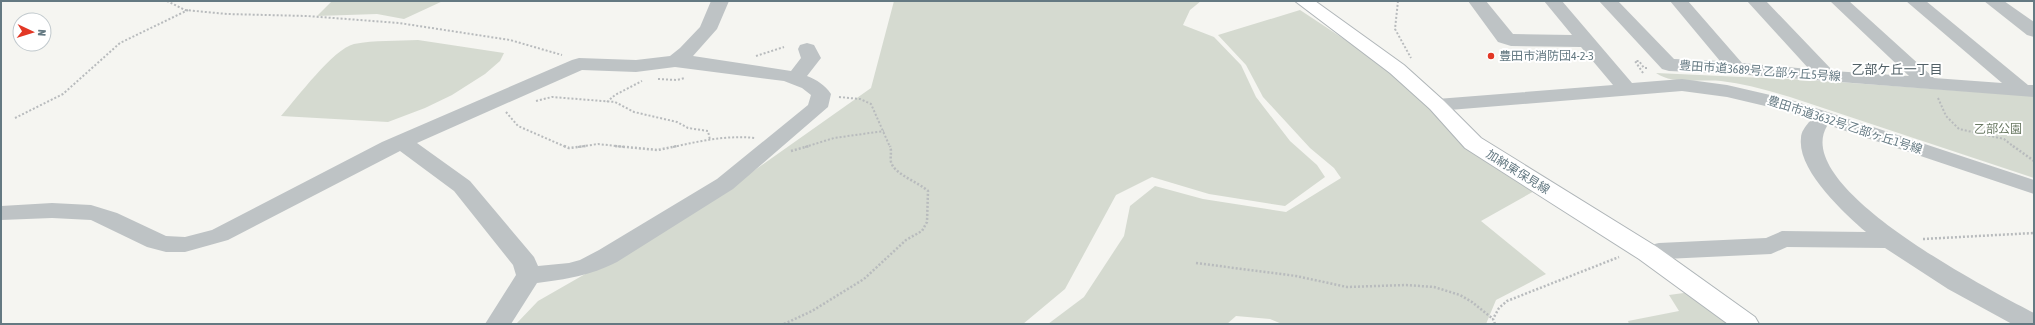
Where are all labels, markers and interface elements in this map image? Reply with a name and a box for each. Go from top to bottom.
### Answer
north arrow [12,12,52,52]
text: N [36,29,48,36]
place label: 豊田市消防団4-2-3 [1499,49,1594,63]
marker: 豊田市消防団4-2-3 [1486,51,1496,61]
street label: 豊田市道3689号 乙部ヶ丘5号線 [1679,58,1841,84]
district label: 乙部ケ丘一丁目 [1851,62,1943,77]
street label: 豊田市道3632号 乙部ヶ丘1号線 [1766,93,1924,157]
park label: 乙部公園 [1974,122,2022,136]
street label: 加納東保見線 [1484,147,1552,197]

